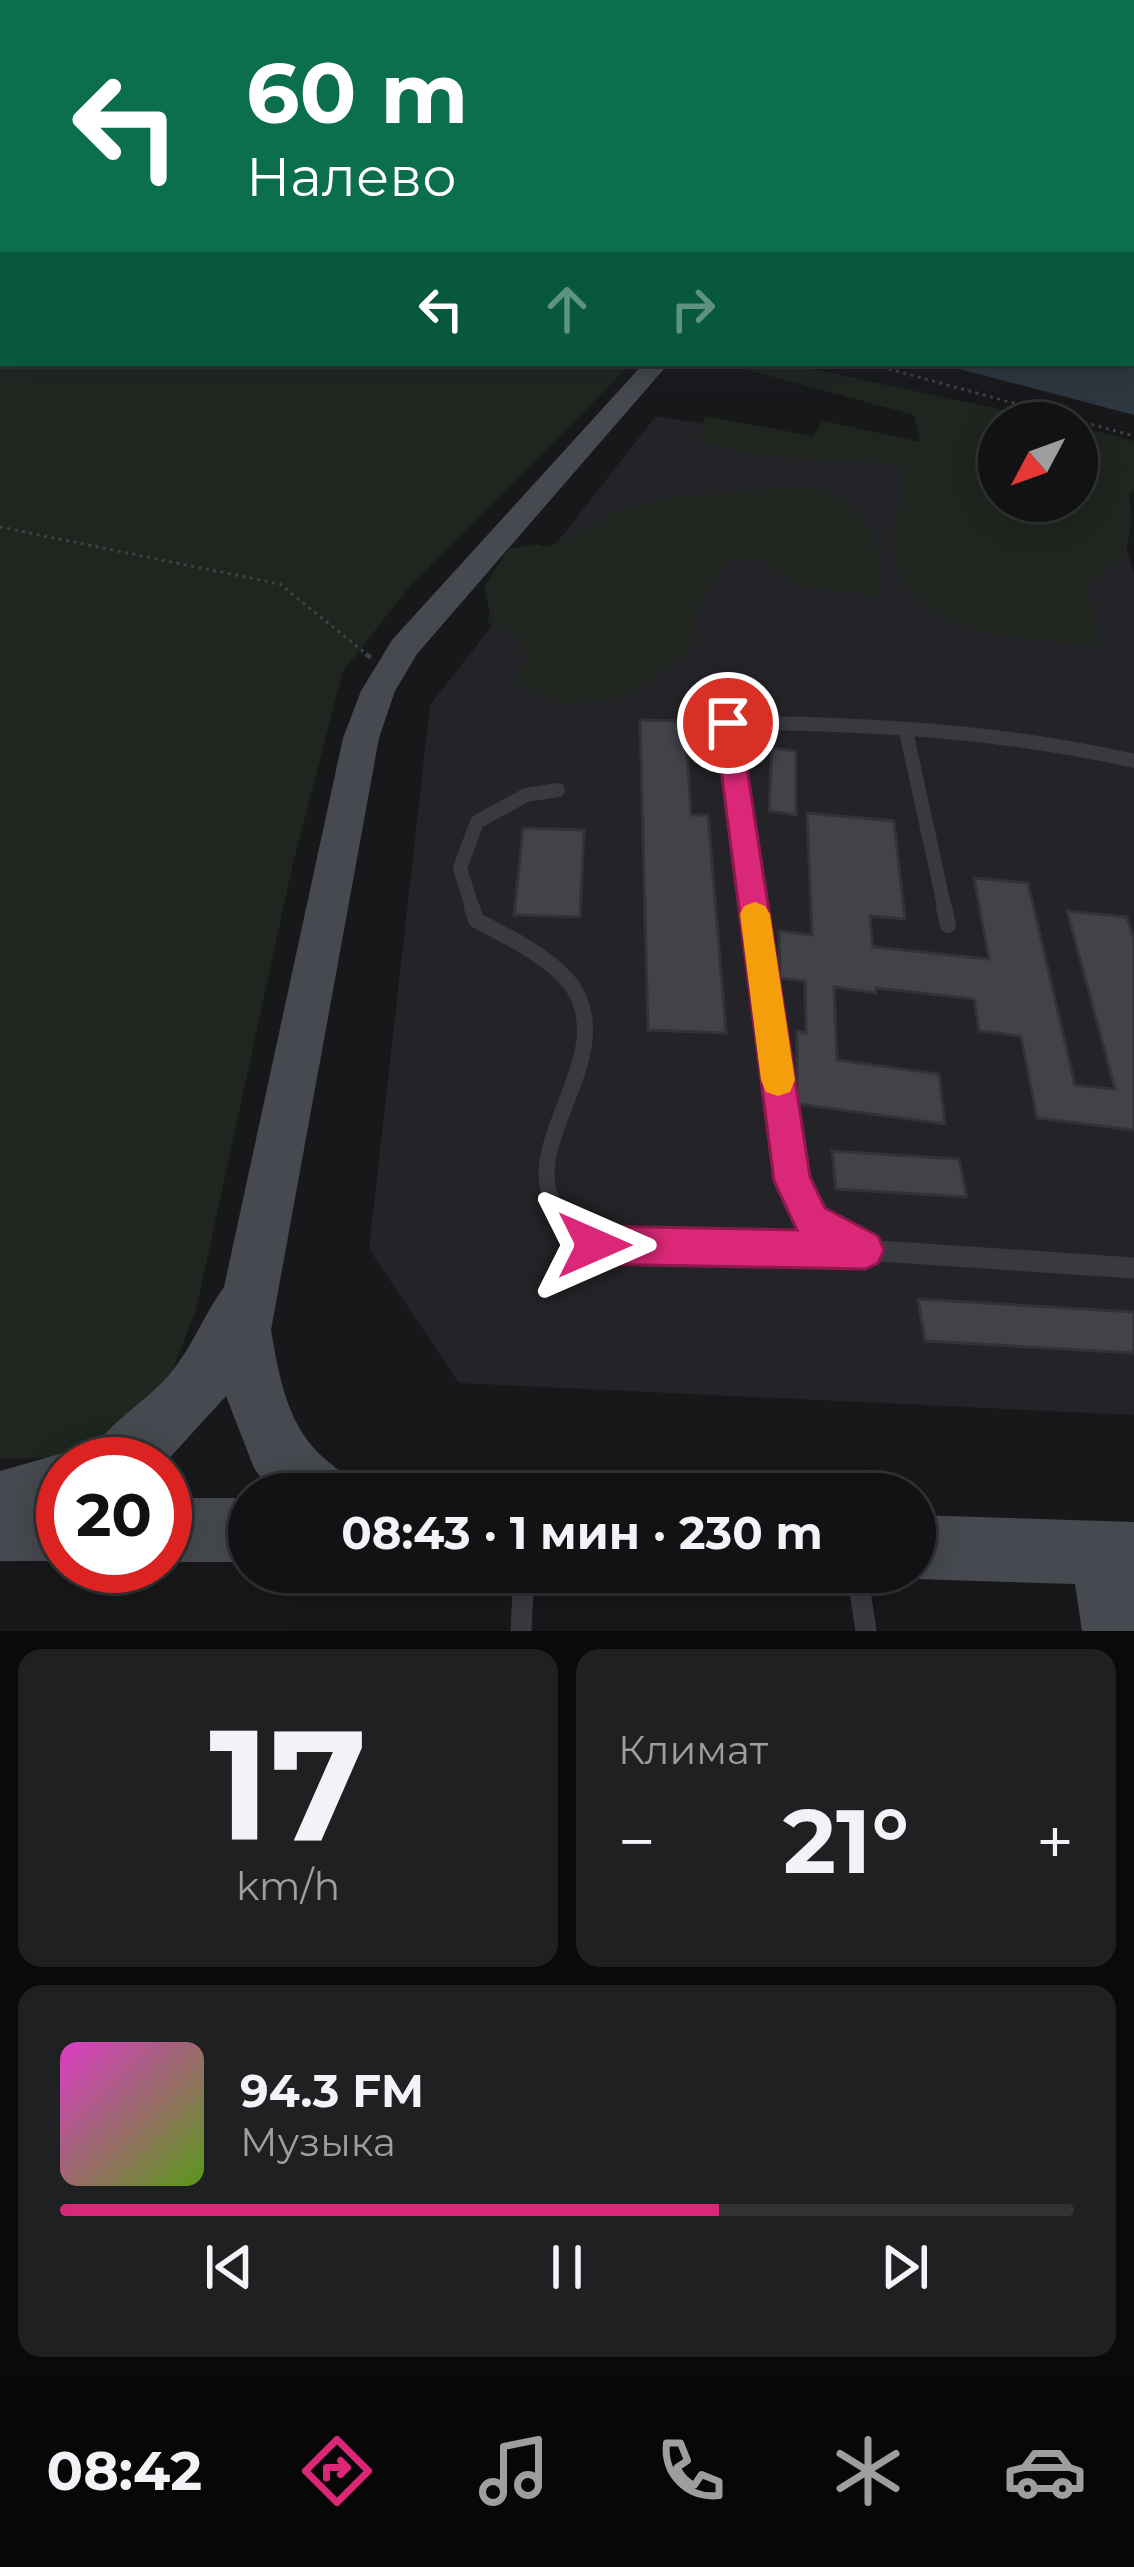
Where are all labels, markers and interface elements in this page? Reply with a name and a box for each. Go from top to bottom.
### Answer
text: 60 m [246,42,468,144]
icon: left [48,48,204,204]
text: Налево [246,144,457,210]
icon: left [408,276,474,342]
icon: ahead [534,276,600,342]
icon: right [660,276,726,342]
north arrow [978,402,1098,522]
map controls [978,402,1098,522]
pin [677,672,779,774]
icon: arrive [695,690,761,756]
position arrow [531,1182,657,1308]
speed limit sign: 20 [36,1437,192,1593]
text: 08:43 · 1 мин · 230 m [341,1505,823,1560]
text: 17 [209,1689,367,1879]
text: Климат [618,1726,768,1774]
text: 21° [783,1786,909,1896]
text: − [618,1801,656,1882]
text: + [1036,1801,1074,1882]
text: km/h [236,1862,340,1910]
text: 94.3 FM [240,2063,424,2118]
text: Музыка [240,2118,396,2166]
icon: previous [196,2234,262,2300]
icon: pause [534,2234,600,2300]
icon: next [872,2234,938,2300]
icon: directions [295,2429,379,2513]
icon: music [472,2429,556,2513]
icon: phone [649,2429,733,2513]
icon: climate [826,2429,910,2513]
icon: car [1003,2429,1087,2513]
text: 08:42 [47,2438,202,2504]

